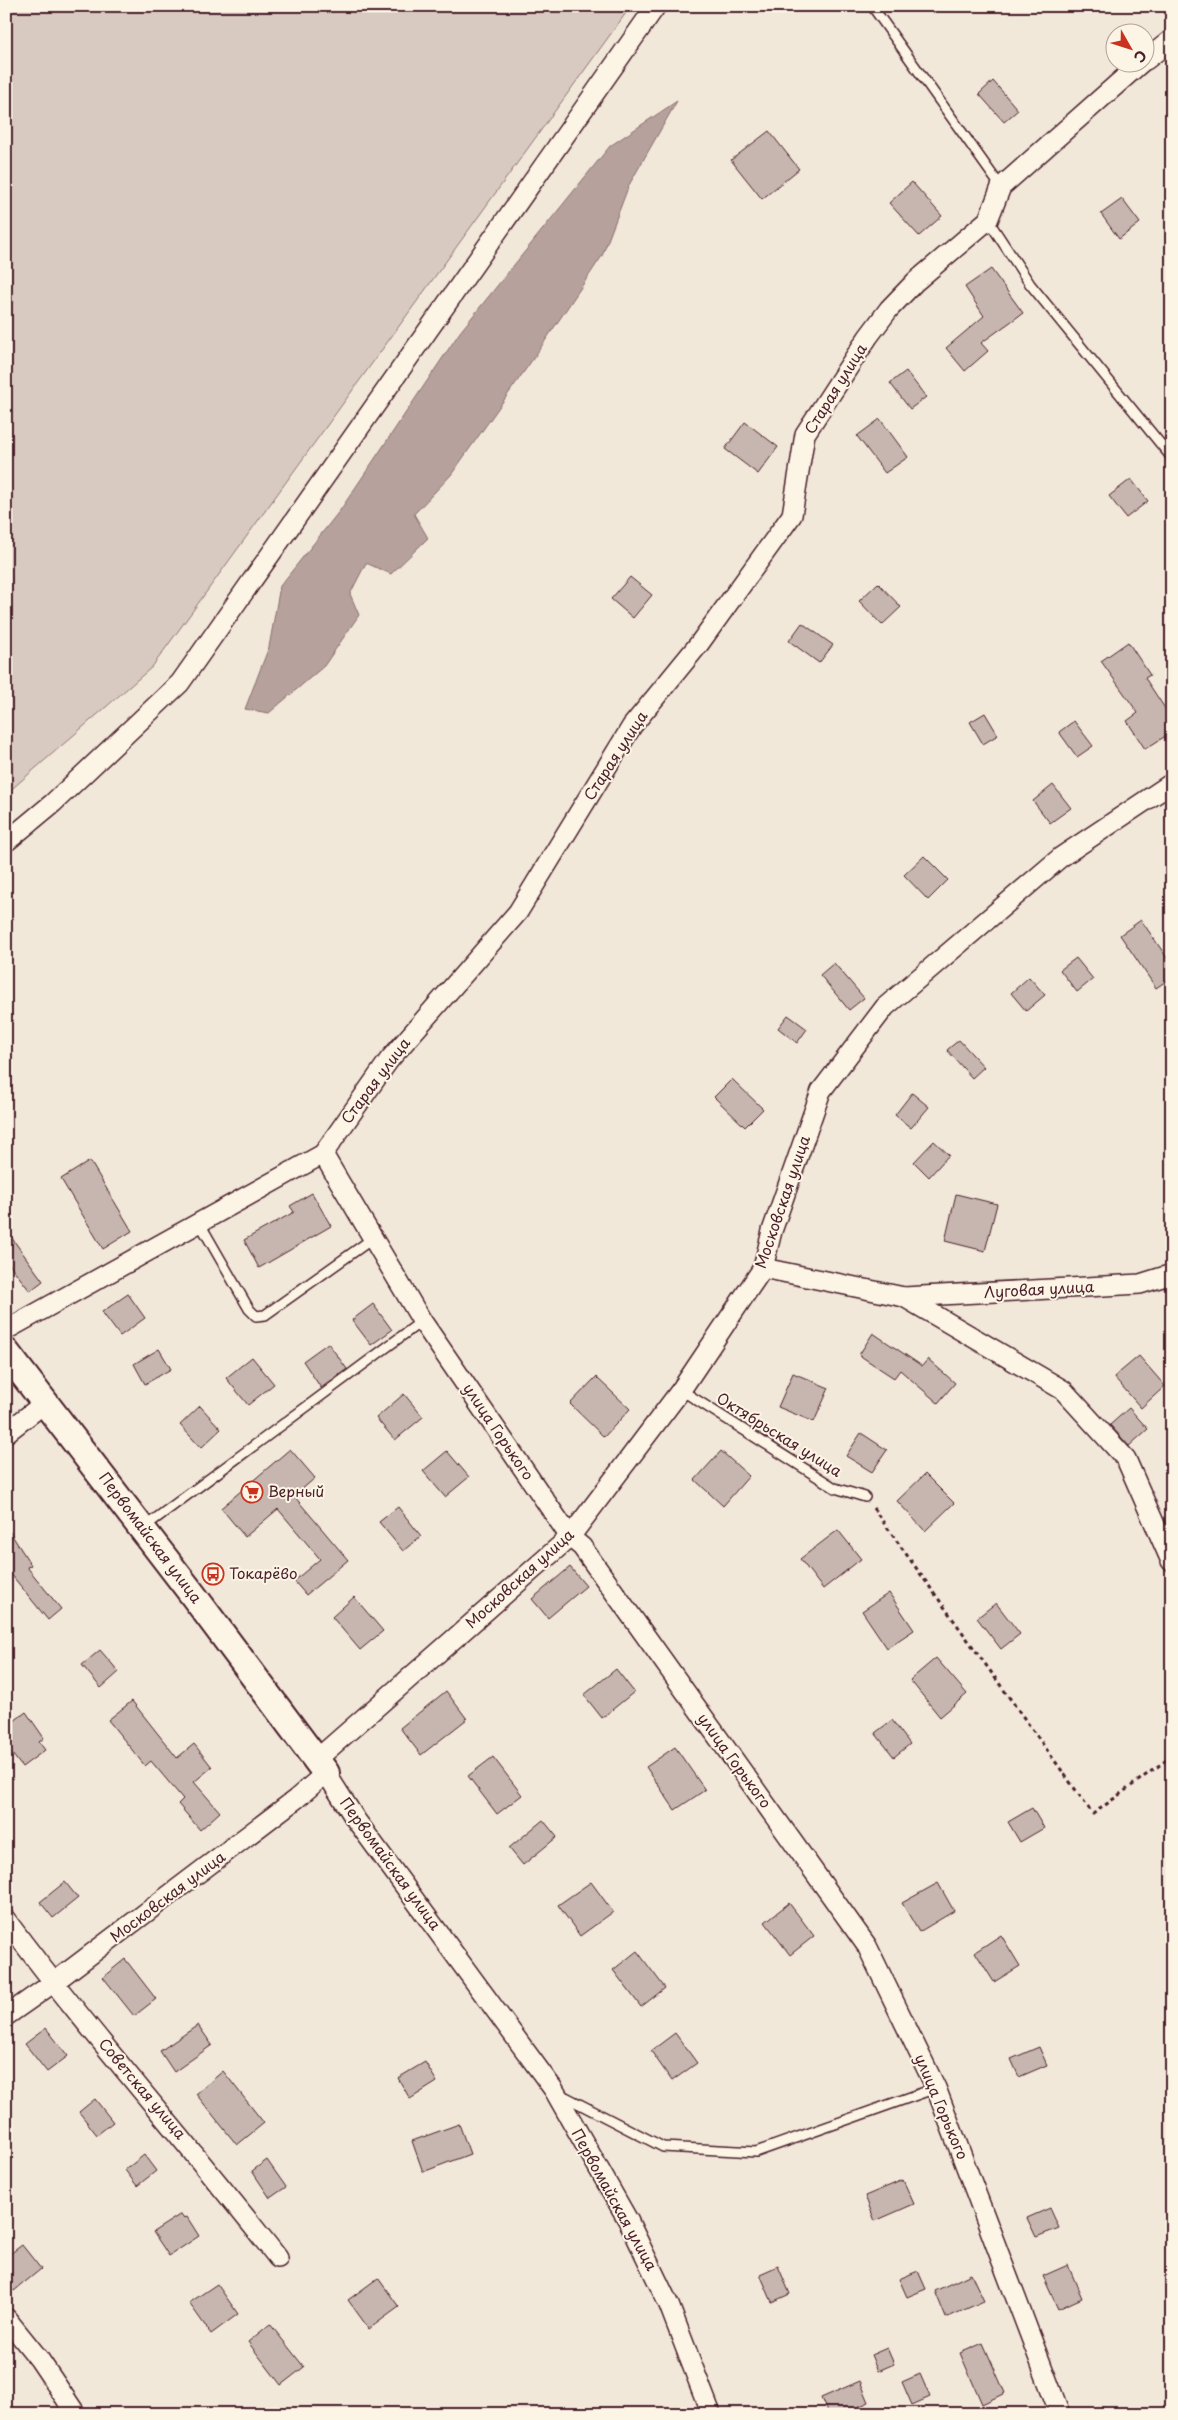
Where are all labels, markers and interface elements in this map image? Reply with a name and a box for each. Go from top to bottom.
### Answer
north arrow [1106,22,1156,72]
text: С [1129,46,1152,67]
street label: Старая улица [798,338,872,438]
street label: Старая улица [577,705,653,805]
street label: Старая улица [335,1032,415,1128]
street label: Московская улица [748,1131,815,1271]
street label: Луговая улица [983,1274,1095,1303]
street label: улица Горького [458,1378,540,1484]
street label: Октябрьская улица [713,1386,848,1482]
street label: Первомайская улица [94,1467,209,1608]
place label: Верный [268,1479,324,1502]
supermarket icon: Верный [240,1480,264,1504]
street label: Московская улица [460,1522,579,1633]
place label: Токарёво [229,1561,298,1584]
bus stop icon: Токарёво [201,1562,225,1586]
street label: улица Горького [693,1708,778,1813]
street label: Первомайская улица [335,1792,448,1935]
street label: Московская улица [105,1844,230,1947]
street label: Советская улица [94,2032,193,2144]
street label: улица Горького [910,2050,975,2163]
street label: Первомайская улица [567,2124,664,2275]

